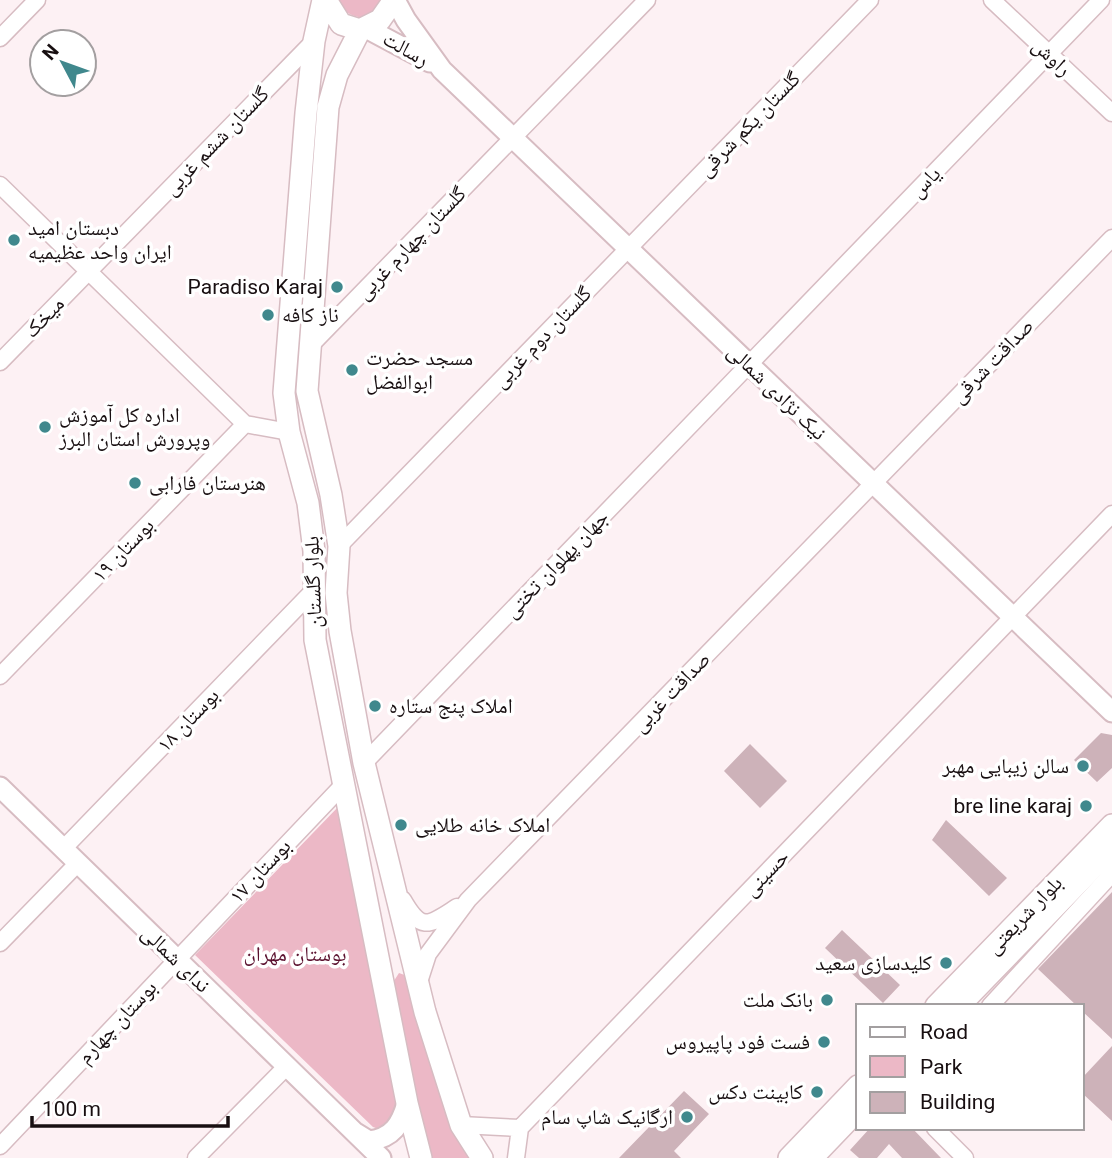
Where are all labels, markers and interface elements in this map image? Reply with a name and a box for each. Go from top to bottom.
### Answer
street label: رسالت [379,26,433,72]
north arrow [28,28,98,98]
street label: راوش [1027,33,1076,82]
text: N [37,40,64,65]
street label: گلستان یکم شرقی [693,66,807,183]
street label: گلستان ششم غربی [158,82,275,202]
street label: یاس [905,162,946,203]
street label: گلستان چهارم غربی [351,181,473,306]
place label: دبستان امید ایران واحد عظیمیه [28,216,172,264]
marker: دبستان امید ایران واحد عظیمیه [6,232,22,248]
place label: Paradiso Karaj [188,275,323,299]
marker: Paradiso Karaj [329,279,345,295]
street label: گلستان دوم غربی [488,281,598,394]
street label: میخک [19,292,69,342]
place label: ناز کافه [282,303,339,327]
marker: ناز کافه [260,307,276,323]
street label: صداقت شرقی [946,314,1039,409]
street label: نیک نژادی شمالی [722,339,831,446]
place label: مسجد حضرت ابوالفضل [366,346,473,395]
marker: مسجد حضرت ابوالفضل [344,362,360,378]
place label: اداره کل آموزش وپرورش استان البرز [58,403,210,452]
marker: اداره کل آموزش وپرورش استان البرز [37,419,53,435]
place label: هنرستان فارابی [149,471,266,496]
marker: هنرستان فارابی [127,475,143,491]
street label: جهان پهلوان تختی [499,505,614,623]
street label: بوستان ۱۹ [87,513,159,587]
street label: بلوار گلستان [299,536,327,628]
street label: صداقت غربی [627,647,716,738]
street label: بوستان ۱۸ [152,683,224,757]
place label: املاک پنج ستاره [389,694,513,719]
marker: املاک پنج ستاره [367,698,383,714]
place label: سالن زیبایی مهبر [941,754,1069,779]
marker: سالن زیبایی مهبر [1075,758,1091,774]
place label: bre line karaj [954,794,1072,818]
marker: bre line karaj [1078,798,1094,814]
place label: املاک خانه طلایی [415,813,550,838]
marker: املاک خانه طلایی [393,817,409,833]
street label: بوستان ۱۷ [224,834,296,908]
street label: حسینی [738,845,795,902]
street label: بلوار شریعتی [981,871,1068,960]
street label: ندای شمالی [136,921,215,998]
park label: بوستان مهران [243,942,347,966]
place label: کلیدسازی سعید [815,951,932,975]
marker: کلیدسازی سعید [938,955,954,971]
street label: بوستان چهارم [72,975,163,1070]
place label: بانک ملت [743,988,813,1012]
marker: بانک ملت [819,992,835,1008]
legend [856,1004,1084,1130]
text: Road [920,1020,968,1044]
place label: فست فود پاپیروس [665,1030,810,1055]
marker: فست فود پاپیروس [816,1034,832,1050]
text: Park [920,1055,963,1079]
place label: کابینت دکس [708,1080,803,1105]
scale bar [32,1084,228,1128]
marker: کابینت دکس [809,1084,825,1100]
text: Building [920,1090,995,1114]
text: 100 m [42,1097,101,1121]
place label: ارگانیک شاپ سام [541,1105,673,1131]
marker: ارگانیک شاپ سام [679,1109,695,1125]

